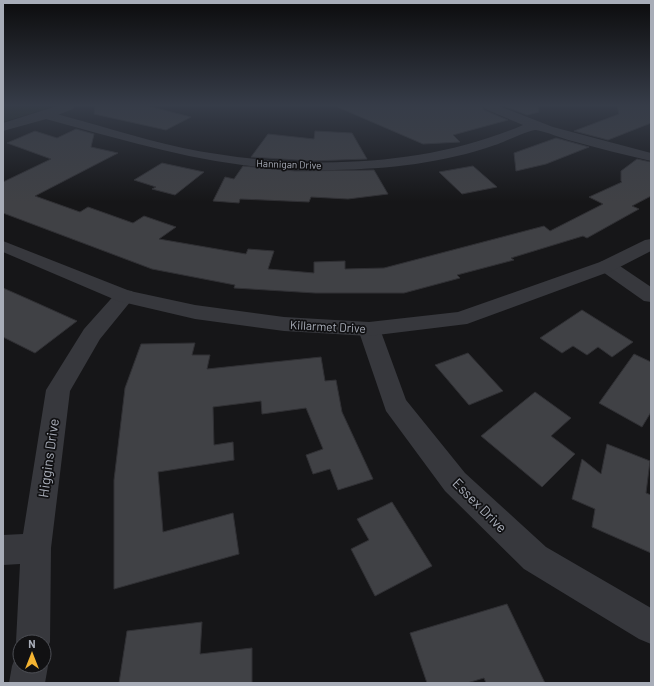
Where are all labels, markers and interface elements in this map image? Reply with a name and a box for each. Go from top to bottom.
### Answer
street label: Hannigan Drive [256,157,322,171]
street label: Killarmet Drive [290,317,366,335]
street label: Higgins Drive [34,417,62,499]
street label: Essex Drive [449,474,511,536]
north arrow [12,634,52,674]
text: N [28,637,36,650]

